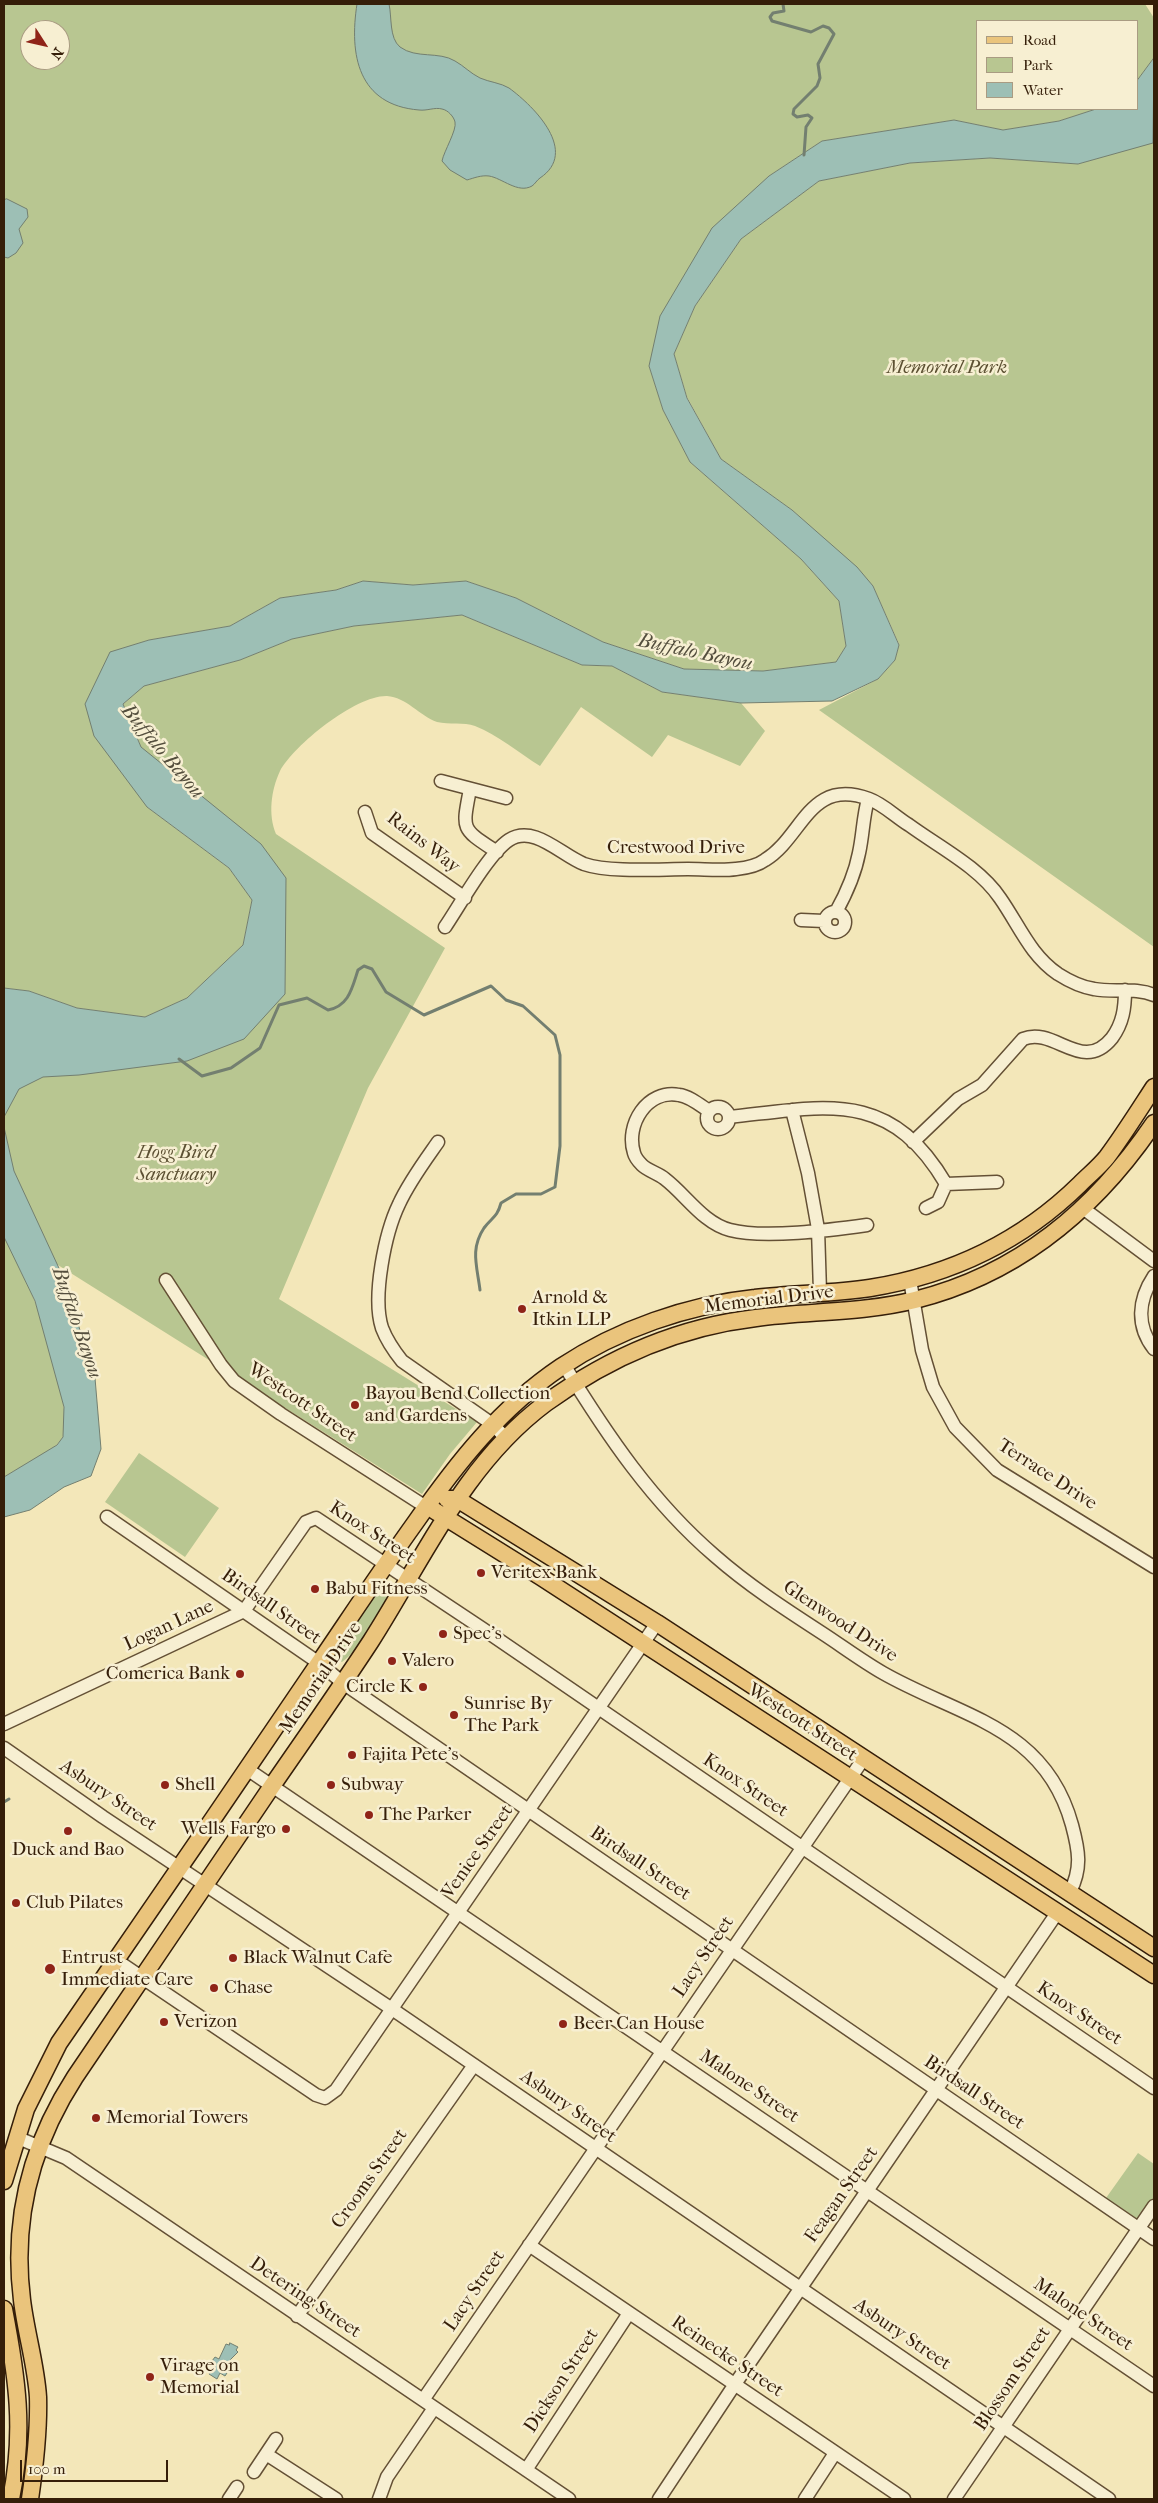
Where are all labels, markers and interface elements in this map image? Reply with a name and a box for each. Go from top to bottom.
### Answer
north arrow [20,20,70,70]
legend [976,20,1138,110]
text: Road [1023,31,1056,49]
text: N [47,44,67,63]
text: Park [1023,56,1053,74]
text: Water [1023,81,1063,99]
park label: Memorial Park [887,357,1007,379]
water label: Buffalo Bayou [636,629,754,677]
water label: Buffalo Bayou [115,700,209,804]
street label: Rains Way [382,807,464,879]
street label: Crestwood Drive [607,837,745,859]
park label: Hogg Bird Sanctuary [136,1142,216,1186]
water label: Buffalo Bayou [46,1264,106,1382]
street label: Memorial Drive [703,1281,835,1319]
place label: Arnold & Itkin LLP [532,1287,611,1331]
marker: Arnold & Itkin LLP [516,1303,528,1315]
street label: Westcott Street [243,1358,361,1448]
place label: Bayou Bend Collection and Gardens [365,1383,550,1427]
marker: Bayou Bend Collection and Gardens [349,1399,361,1411]
street label: Terrace Drive [993,1434,1101,1516]
street label: Knox Street [325,1497,419,1569]
place label: Veritex Bank [491,1562,597,1584]
street label: Birdsall Street [217,1564,325,1650]
marker: Veritex Bank [475,1567,487,1579]
street label: Glenwood Drive [778,1576,902,1668]
place label: Babu Fitness [325,1578,428,1600]
marker: Babu Fitness [309,1583,321,1595]
street label: Logan Lane [121,1595,217,1657]
street label: Memorial Drive [275,1618,367,1738]
place label: Spec's [453,1623,502,1645]
marker: Spec's [437,1628,449,1640]
place label: Valero [402,1650,454,1672]
marker: Valero [386,1655,398,1667]
place label: Comerica Bank [106,1663,230,1685]
marker: Comerica Bank [234,1668,246,1680]
place label: Circle K [346,1676,413,1698]
street label: Westcott Street [743,1679,861,1767]
marker: Circle K [417,1681,429,1693]
place label: Sunrise By The Park [464,1693,552,1737]
marker: Sunrise By The Park [448,1709,460,1721]
place label: Fajita Pete’s [362,1744,458,1766]
marker: Fajita Pete’s [346,1749,358,1761]
street label: Knox Street [698,1749,792,1823]
street label: Asbury Street [55,1755,161,1837]
place label: Shell [175,1774,215,1796]
place label: Subway [341,1774,404,1796]
marker: Shell [159,1779,171,1791]
marker: Subway [325,1779,337,1791]
street label: Venice Street [437,1801,519,1903]
place label: The Parker [379,1804,471,1826]
marker: The Parker [363,1809,375,1821]
place label: Wells Fargo [181,1818,276,1840]
street label: Birdsall Street [585,1822,695,1906]
marker: Wells Fargo [280,1823,292,1835]
marker: Duck and Bao [62,1825,74,1837]
place label: Duck and Bao [12,1839,124,1861]
place label: Club Pilates [26,1892,123,1914]
marker: Club Pilates [10,1897,22,1909]
street label: Lacy Street [669,1912,739,2002]
place label: Entrust Immediate Care [61,1947,193,1991]
place label: Black Walnut Cafe [243,1947,392,1969]
marker: Black Walnut Cafe [227,1952,239,1964]
marker: Entrust Immediate Care [43,1962,57,1976]
place label: Chase [224,1977,273,1999]
street label: Knox Street [1032,1977,1126,2051]
marker: Chase [208,1982,220,1994]
place label: Verizon [174,2011,237,2033]
place label: Beer Can House [573,2013,704,2035]
marker: Verizon [158,2016,170,2028]
marker: Beer Can House [557,2018,569,2030]
street label: Malone Street [695,2045,803,2129]
street label: Birdsall Street [919,2051,1029,2135]
street label: Asbury Street [515,2065,621,2149]
place label: Memorial Towers [106,2107,248,2129]
marker: Memorial Towers [90,2112,102,2124]
street label: Crooms Street [327,2125,413,2233]
street label: Feagan Street [800,2142,884,2248]
street label: Lacy Street [440,2246,510,2336]
street label: Detering Street [245,2252,365,2344]
street label: Malone Street [1029,2273,1137,2357]
street label: Asbury Street [849,2294,955,2376]
street label: Reinecke Street [667,2311,787,2403]
street label: Blossom Street [970,2323,1056,2435]
street label: Dickson Street [520,2325,604,2437]
place label: Virage on Memorial [160,2355,240,2399]
marker: Virage on Memorial [144,2371,156,2383]
scale bar [22,2450,170,2482]
text: 100 m [28,2460,66,2478]

